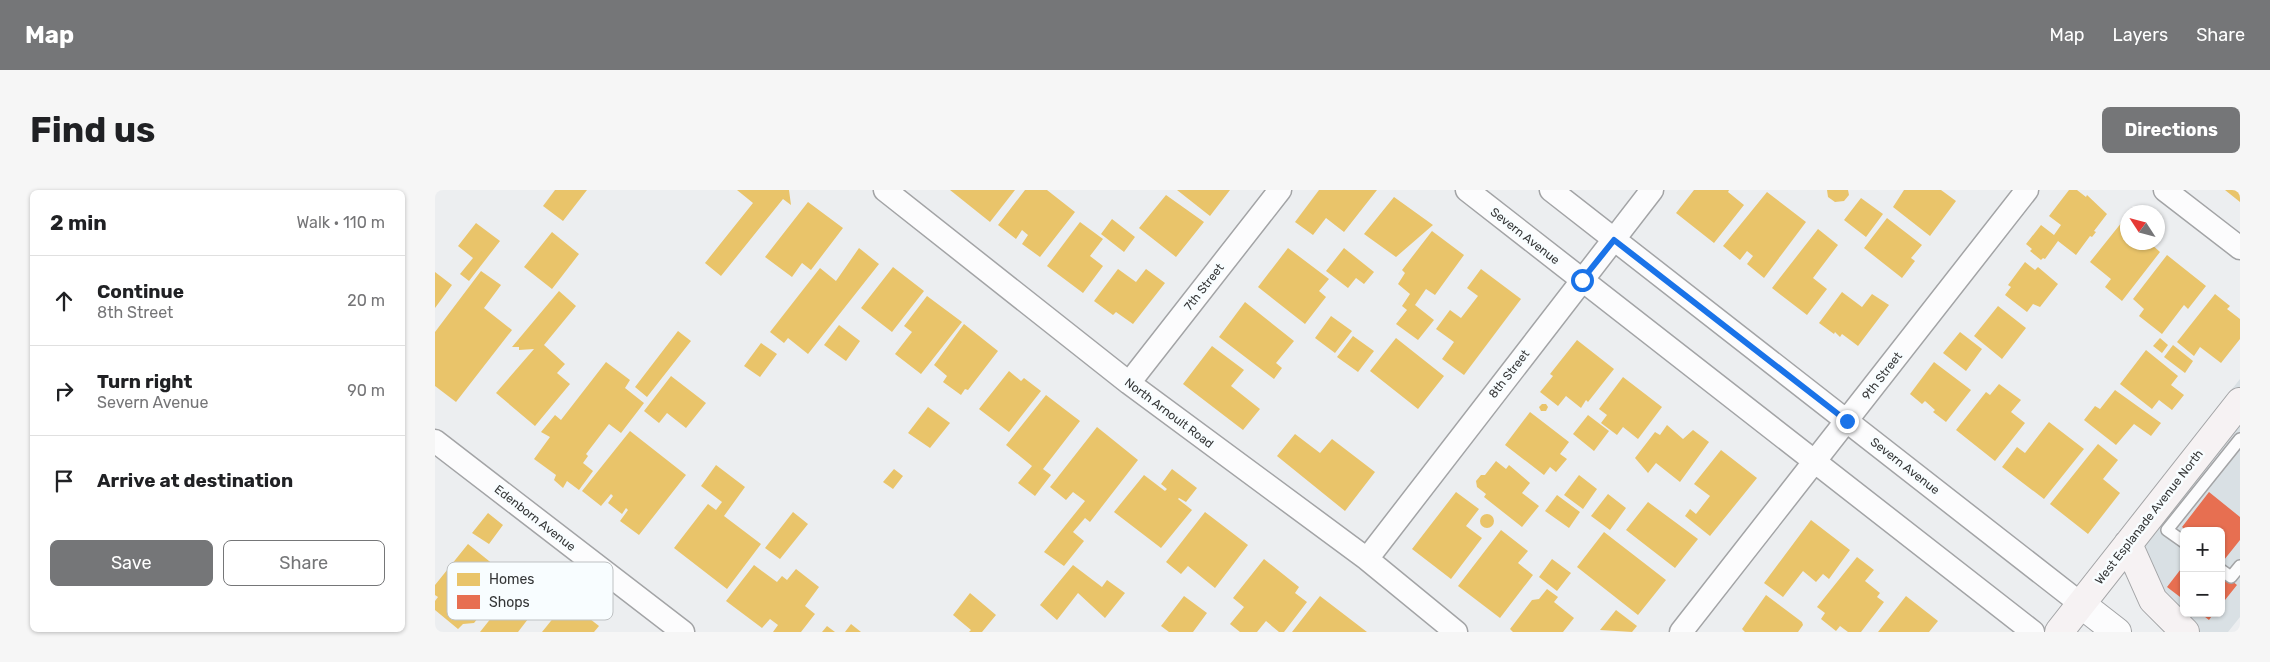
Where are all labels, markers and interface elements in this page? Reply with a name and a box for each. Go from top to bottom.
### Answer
text: Map [25,21,74,49]
text: Map [2050,24,2085,46]
text: Layers [2113,24,2168,46]
text: Share [2196,24,2245,46]
button: Directions [2102,107,2240,153]
text: Find us [30,109,155,151]
street label: Severn Avenue [1488,205,1562,267]
north arrow [2120,205,2165,250]
text: 2 min [50,210,107,235]
text: Walk · 110 m [297,213,385,232]
street label: 7th Street [1181,260,1227,313]
route start [1571,269,1594,292]
text: Continue [97,280,184,303]
icon: ahead [50,287,78,315]
text: 20 m [347,291,385,310]
text: 8th Street [97,303,173,322]
street label: 8th Street [1486,347,1532,401]
street label: 9th Street [1859,349,1905,403]
text: Turn right [97,370,192,393]
street label: North Arnoult Road [1122,375,1216,451]
icon: right [50,377,78,405]
text: 90 m [347,381,385,400]
text: Severn Avenue [97,393,208,412]
route end [1836,410,1859,433]
street label: Severn Avenue [1868,435,1942,497]
street label: West Esplanade Avenue North [2092,447,2206,587]
icon: arrive [50,467,78,495]
text: Arrive at destination [97,469,293,492]
street label: Edenborn Avenue [492,482,578,554]
map controls [2180,527,2225,617]
button: + [2180,527,2225,572]
button: Save [50,540,213,586]
button: Share [223,540,385,586]
legend [447,562,613,620]
text: Homes [489,571,534,588]
button: − [2180,572,2225,617]
text: Shops [489,594,530,611]

